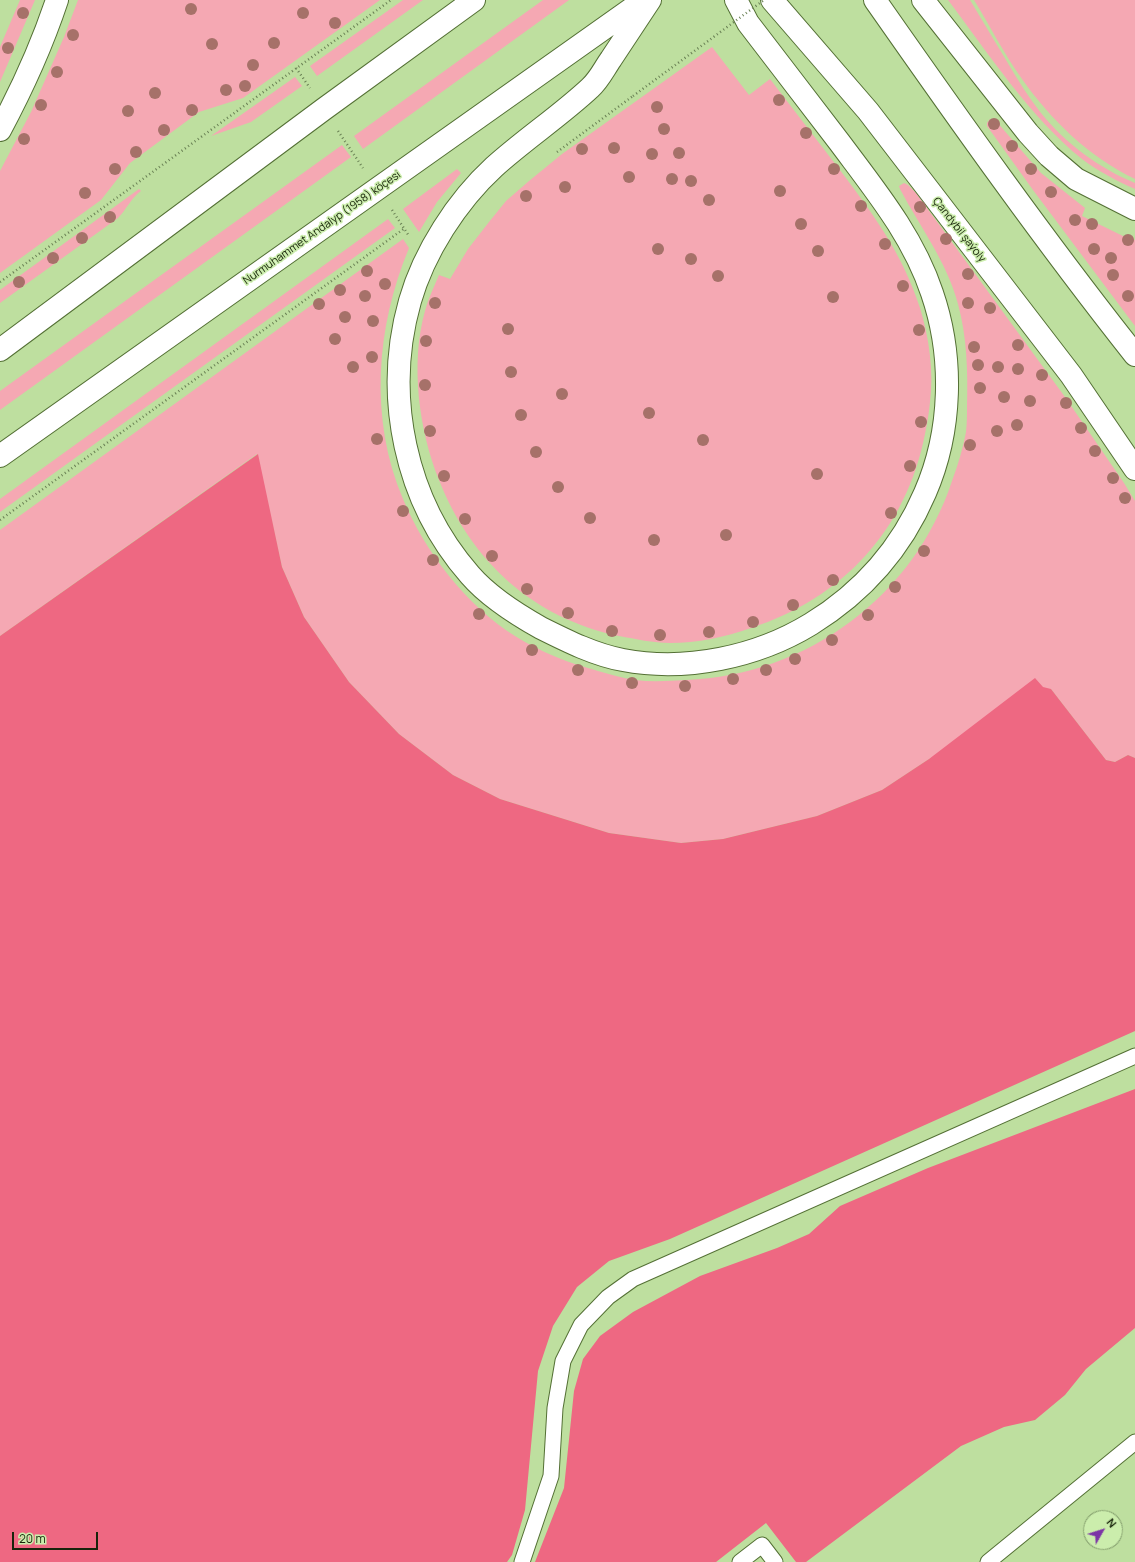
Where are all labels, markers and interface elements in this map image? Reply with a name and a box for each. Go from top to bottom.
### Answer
street label: Nurmuhammet Andalyp (1958) köçesi [241,168,403,288]
street label: Çandybil şaýoly [930,195,988,265]
north arrow [1083,1510,1123,1550]
text: N [1104,1515,1120,1531]
scale bar [14,1524,100,1550]
text: 20 m [19,1530,46,1547]

